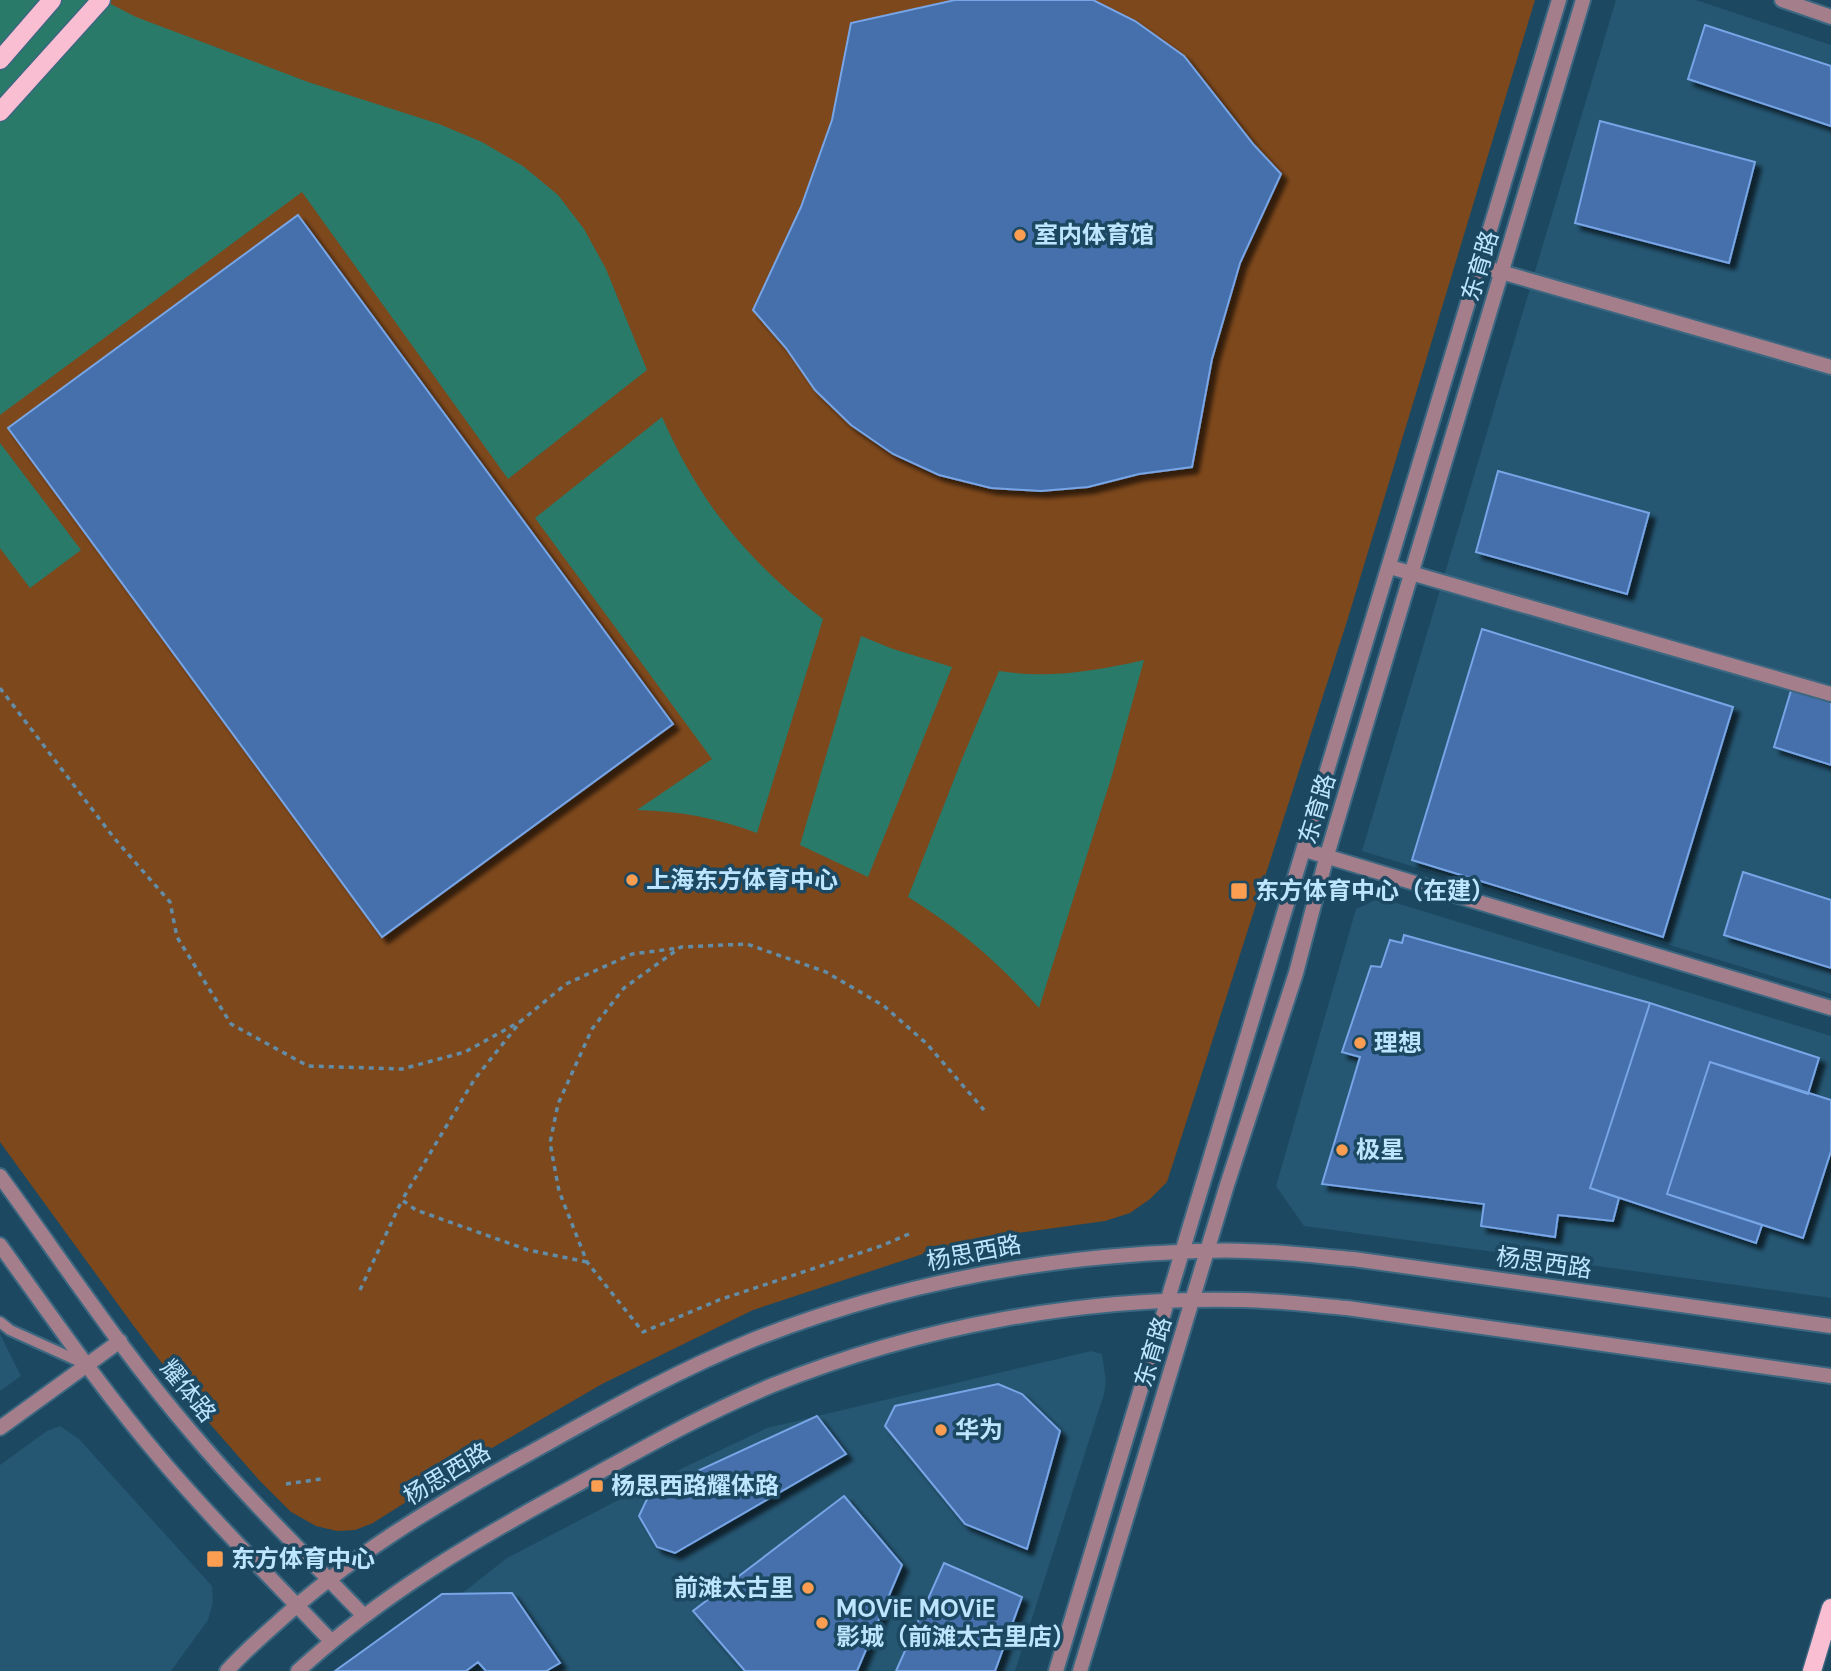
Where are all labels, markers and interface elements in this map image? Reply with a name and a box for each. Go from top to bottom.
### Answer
place label: 室内体育馆 [1034,219,1154,250]
marker: 室内体育馆 [1012,227,1028,243]
street label: 东育路 [1454,227,1505,305]
street label: 东育路 [1291,770,1342,848]
place label: 上海东方体育中心 [646,864,838,895]
marker: 上海东方体育中心 [624,872,640,888]
place label: 东方体育中心（在建） [1255,875,1495,906]
marker: 东方体育中心（在建） [1229,881,1249,901]
place label: 理想 [1374,1027,1422,1058]
marker: 理想 [1352,1035,1368,1051]
place label: 极星 [1356,1134,1404,1165]
marker: 极星 [1334,1142,1350,1158]
street label: 杨思西路 [924,1228,1024,1277]
street label: 杨思西路 [1494,1240,1594,1285]
street label: 东育路 [1127,1313,1178,1391]
street label: 耀体路 [154,1353,223,1428]
place label: 华为 [955,1414,1003,1445]
marker: 华为 [933,1422,949,1438]
street label: 杨思西路 [398,1436,496,1512]
place label: 杨思西路耀体路 [611,1470,779,1501]
marker: 杨思西路耀体路 [589,1478,605,1494]
place label: 东方体育中心 [231,1543,375,1574]
marker: 东方体育中心 [205,1549,225,1569]
place label: 前滩太古里 [674,1572,794,1603]
marker: 前滩太古里 [800,1580,816,1596]
place label: MOViE MOViE 影城（前滩太古里店） [836,1593,1076,1652]
marker: MOViE MOViE 影城（前滩太古里店） [814,1615,830,1631]

